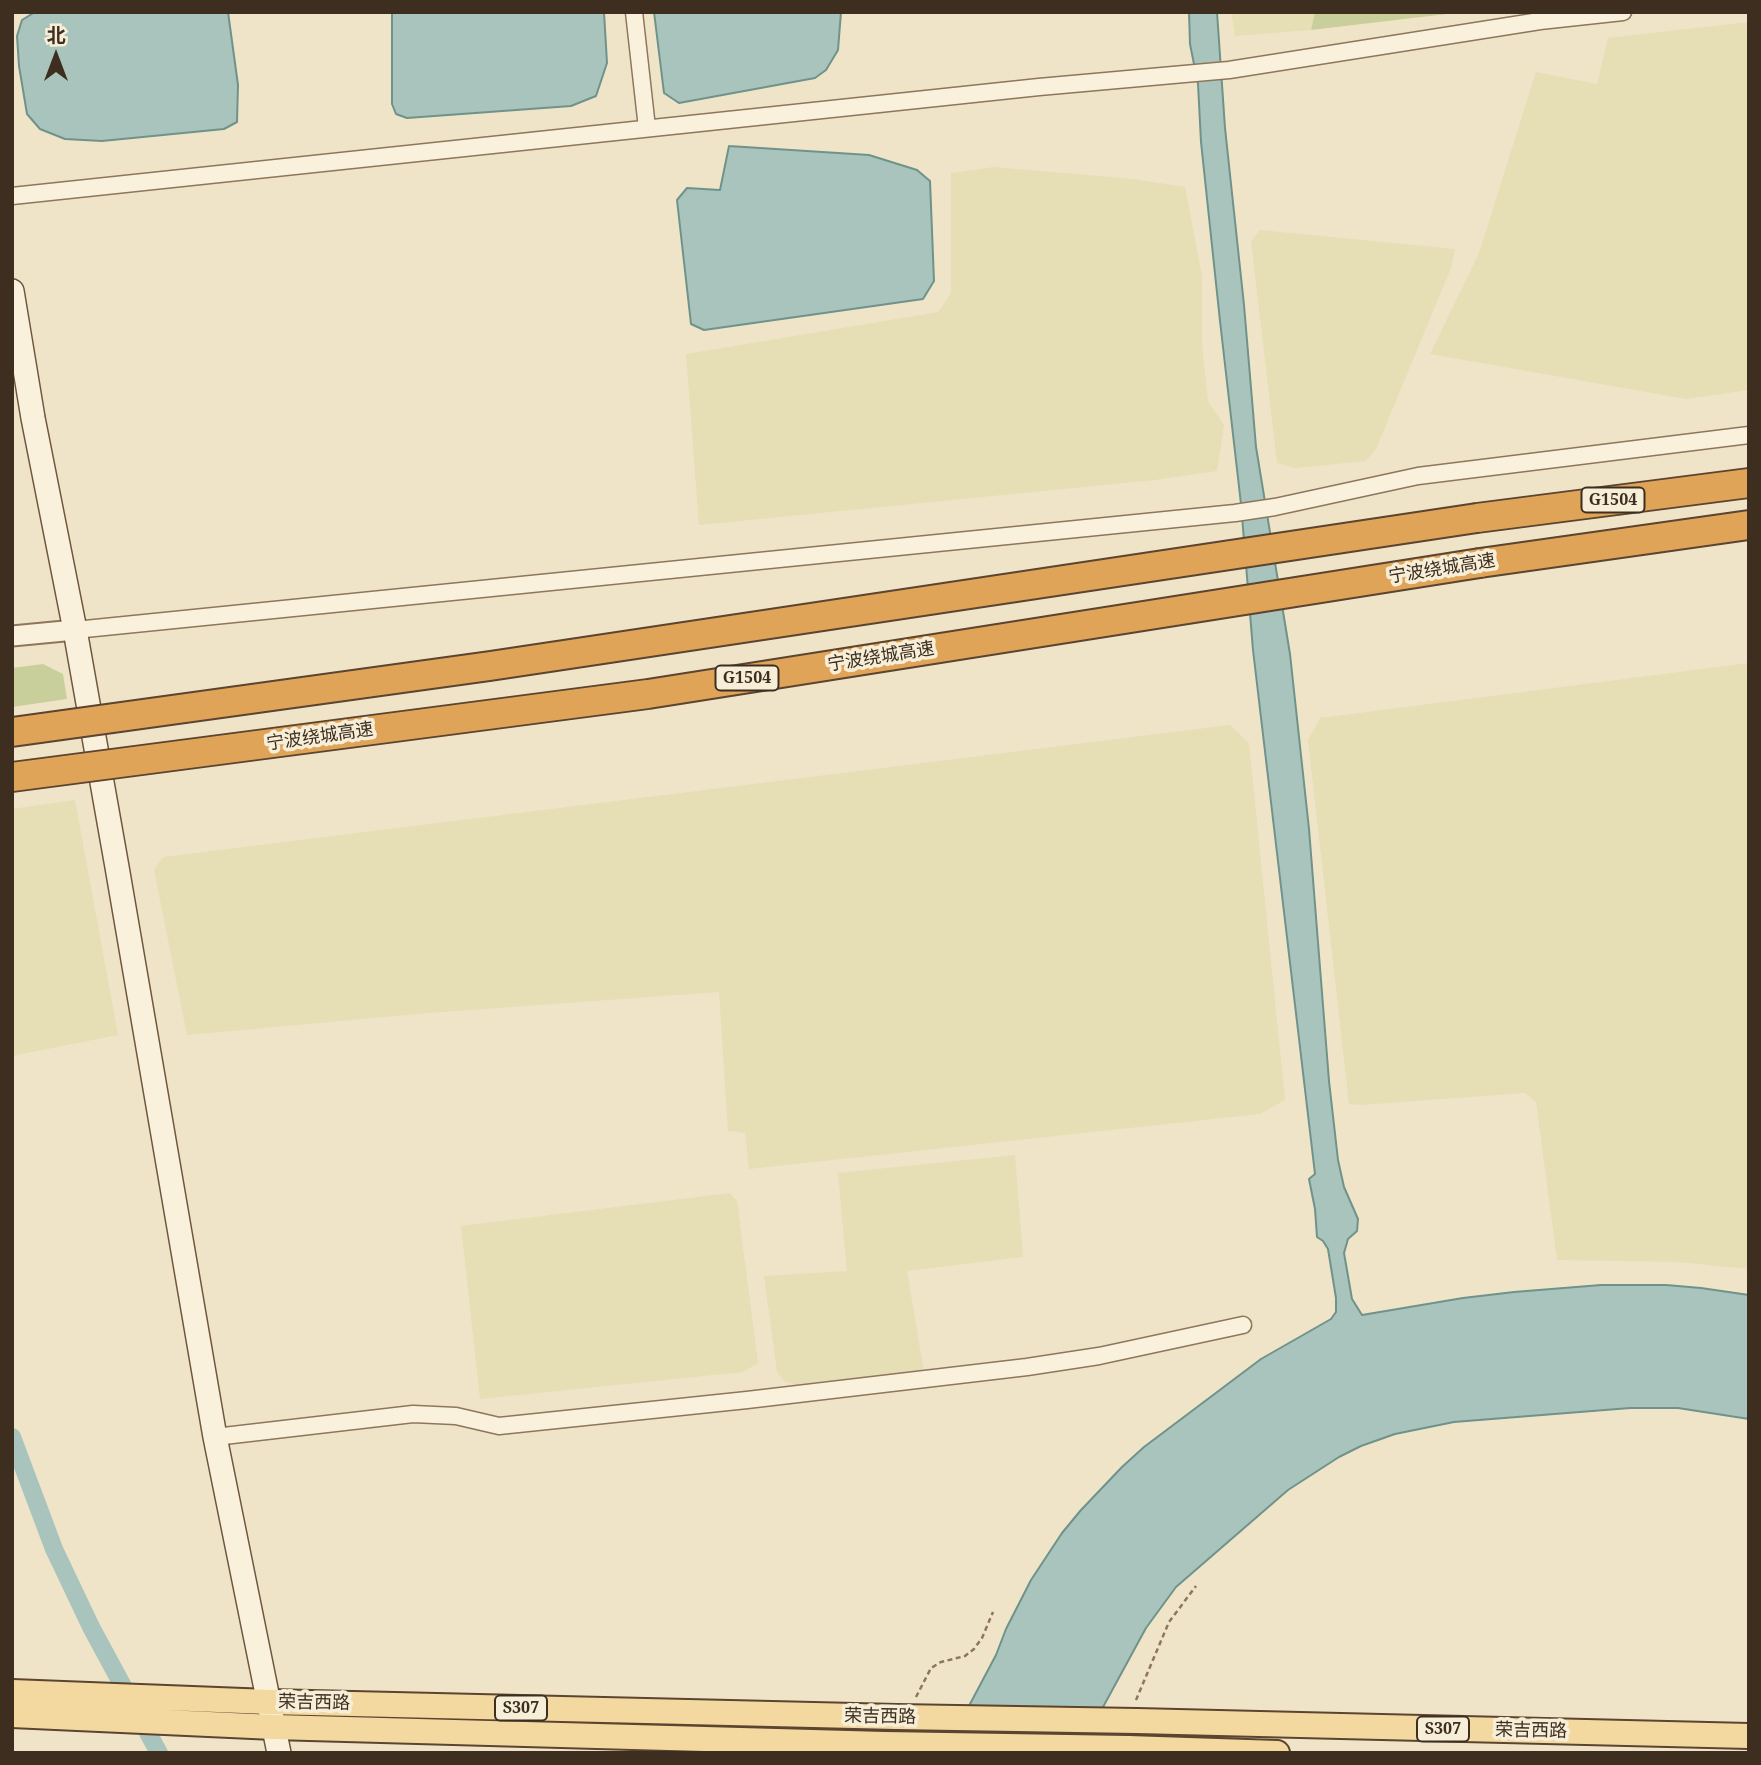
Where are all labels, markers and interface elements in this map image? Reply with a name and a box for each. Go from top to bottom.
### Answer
north arrow [21,21,91,91]
text: 北 [46,22,66,48]
road number: G1504 [1582,488,1644,512]
street label: 宁波绕城高速 [1387,550,1497,588]
street label: 宁波绕城高速 [826,638,936,676]
road number: G1504 [716,666,778,691]
street label: 宁波绕城高速 [265,719,375,755]
street label: 荣吉西路 [278,1692,350,1714]
road number: S307 [495,1696,547,1720]
street label: 荣吉西路 [844,1706,916,1728]
road number: S307 [1417,1716,1469,1742]
street label: 荣吉西路 [1495,1720,1567,1742]

